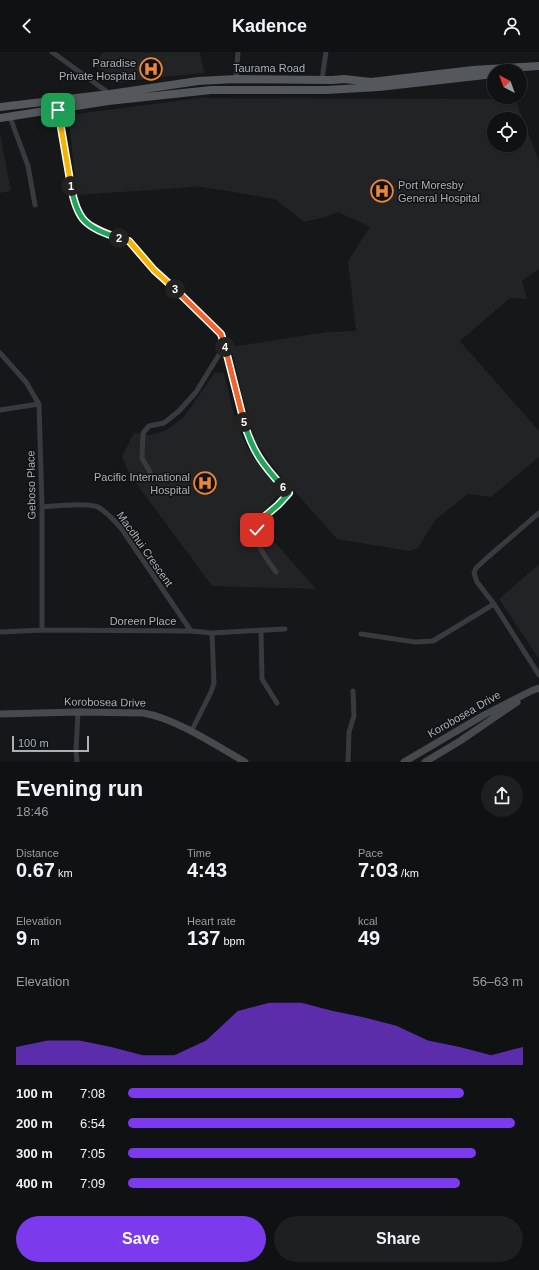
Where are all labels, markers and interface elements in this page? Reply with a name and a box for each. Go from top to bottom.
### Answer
icon: back [16,15,38,37]
icon: person [501,15,523,37]
text: Kadence [232,16,307,36]
hospital icon: Paradise Private Hospital [138,56,164,82]
place label: Paradise Private Hospital [59,57,136,82]
street label: Taurama Road [233,62,305,74]
north arrow [487,64,527,104]
map controls [487,64,527,152]
pin [41,93,75,127]
icon: arrive [47,99,69,121]
button: locate [487,112,527,152]
pin: 1 [61,176,81,196]
hospital icon: Port Moresby General Hospital [369,178,395,204]
place label: Port Moresby General Hospital [398,179,480,204]
text: 1 [68,180,74,192]
pin: 2 [109,228,129,248]
text: 2 [116,232,122,244]
pin: 3 [165,279,185,299]
text: 3 [172,283,178,295]
pin: 4 [215,337,235,357]
text: 4 [222,341,228,353]
pin: 5 [234,412,254,432]
text: 5 [241,416,247,428]
street label: Geboso Place [24,450,38,520]
hospital icon: Pacific International Hospital [192,470,218,496]
place label: Pacific International Hospital [94,471,190,496]
pin: 6 [273,477,293,497]
text: 6 [280,481,286,493]
street label: Macdhui Crescent [115,509,175,589]
pin [240,513,274,547]
icon: check [246,519,268,541]
street label: Doreen Place [110,615,176,627]
street label: Korobosea Drive [426,688,502,740]
street label: Korobosea Drive [64,695,146,709]
scale bar [12,734,89,753]
text: 100 m [18,737,49,749]
button: share [481,775,523,817]
text: Evening run [16,776,143,801]
text: 18:46 [16,804,49,819]
text: Distance [16,847,59,859]
text: Time [187,847,211,859]
text: Pace [358,847,383,859]
text: 0.67 [16,859,55,881]
text: 4:43 [187,859,227,881]
text: 7:03 [358,859,398,881]
text: km [55,867,73,879]
text: /km [398,867,419,879]
text: Elevation [16,915,61,927]
text: Heart rate [187,915,236,927]
text: kcal [358,915,378,927]
text: 9 [16,927,27,949]
text: 137 [187,927,220,949]
text: 49 [358,927,380,949]
text: m [27,935,39,947]
text: bpm [220,935,245,947]
text: Elevation [16,974,69,989]
text: 56–63 m [472,974,523,989]
text: 100 m [16,1086,53,1101]
text: 7:08 [80,1086,105,1101]
text: 200 m [16,1116,53,1131]
text: 6:54 [80,1116,105,1131]
text: 300 m [16,1146,53,1161]
text: 7:05 [80,1146,105,1161]
text: 400 m [16,1176,53,1191]
text: 7:09 [80,1176,105,1191]
button: Save [16,1216,266,1262]
button: Share [274,1216,523,1262]

